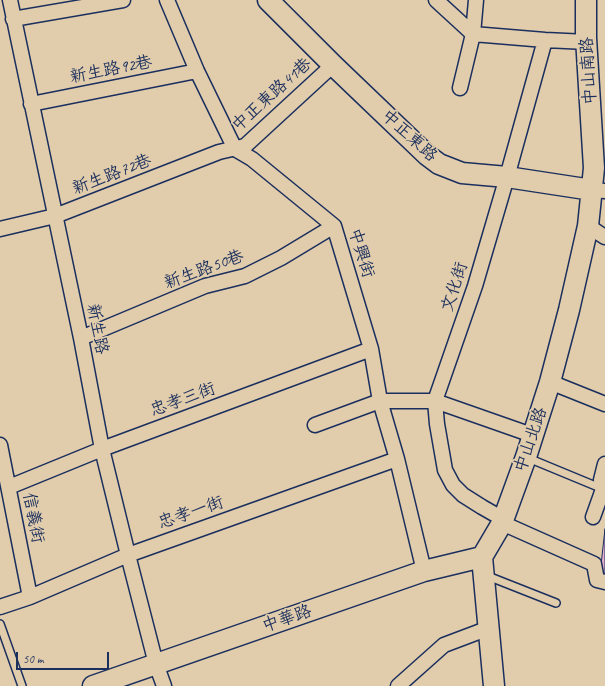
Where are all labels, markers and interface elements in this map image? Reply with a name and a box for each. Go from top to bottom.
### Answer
street label: 中山南路 [577,37,601,105]
street label: 新生路92巷 [68,52,154,88]
street label: 中正東路41巷 [228,54,316,136]
street label: 中正東路 [377,106,441,166]
street label: 新生路72巷 [69,151,155,199]
street label: 中興街 [344,226,378,280]
street label: 新生路50巷 [161,246,247,294]
street label: 文化街 [437,260,473,314]
street label: 新生路 [82,302,112,356]
street label: 忠孝三街 [148,379,218,421]
street label: 中山北路 [510,405,552,475]
street label: 信義街 [18,491,48,545]
street label: 忠孝一街 [156,492,226,534]
street label: 中華路 [260,601,314,637]
scale bar [18,644,111,670]
text: 50 m [23,651,43,667]

